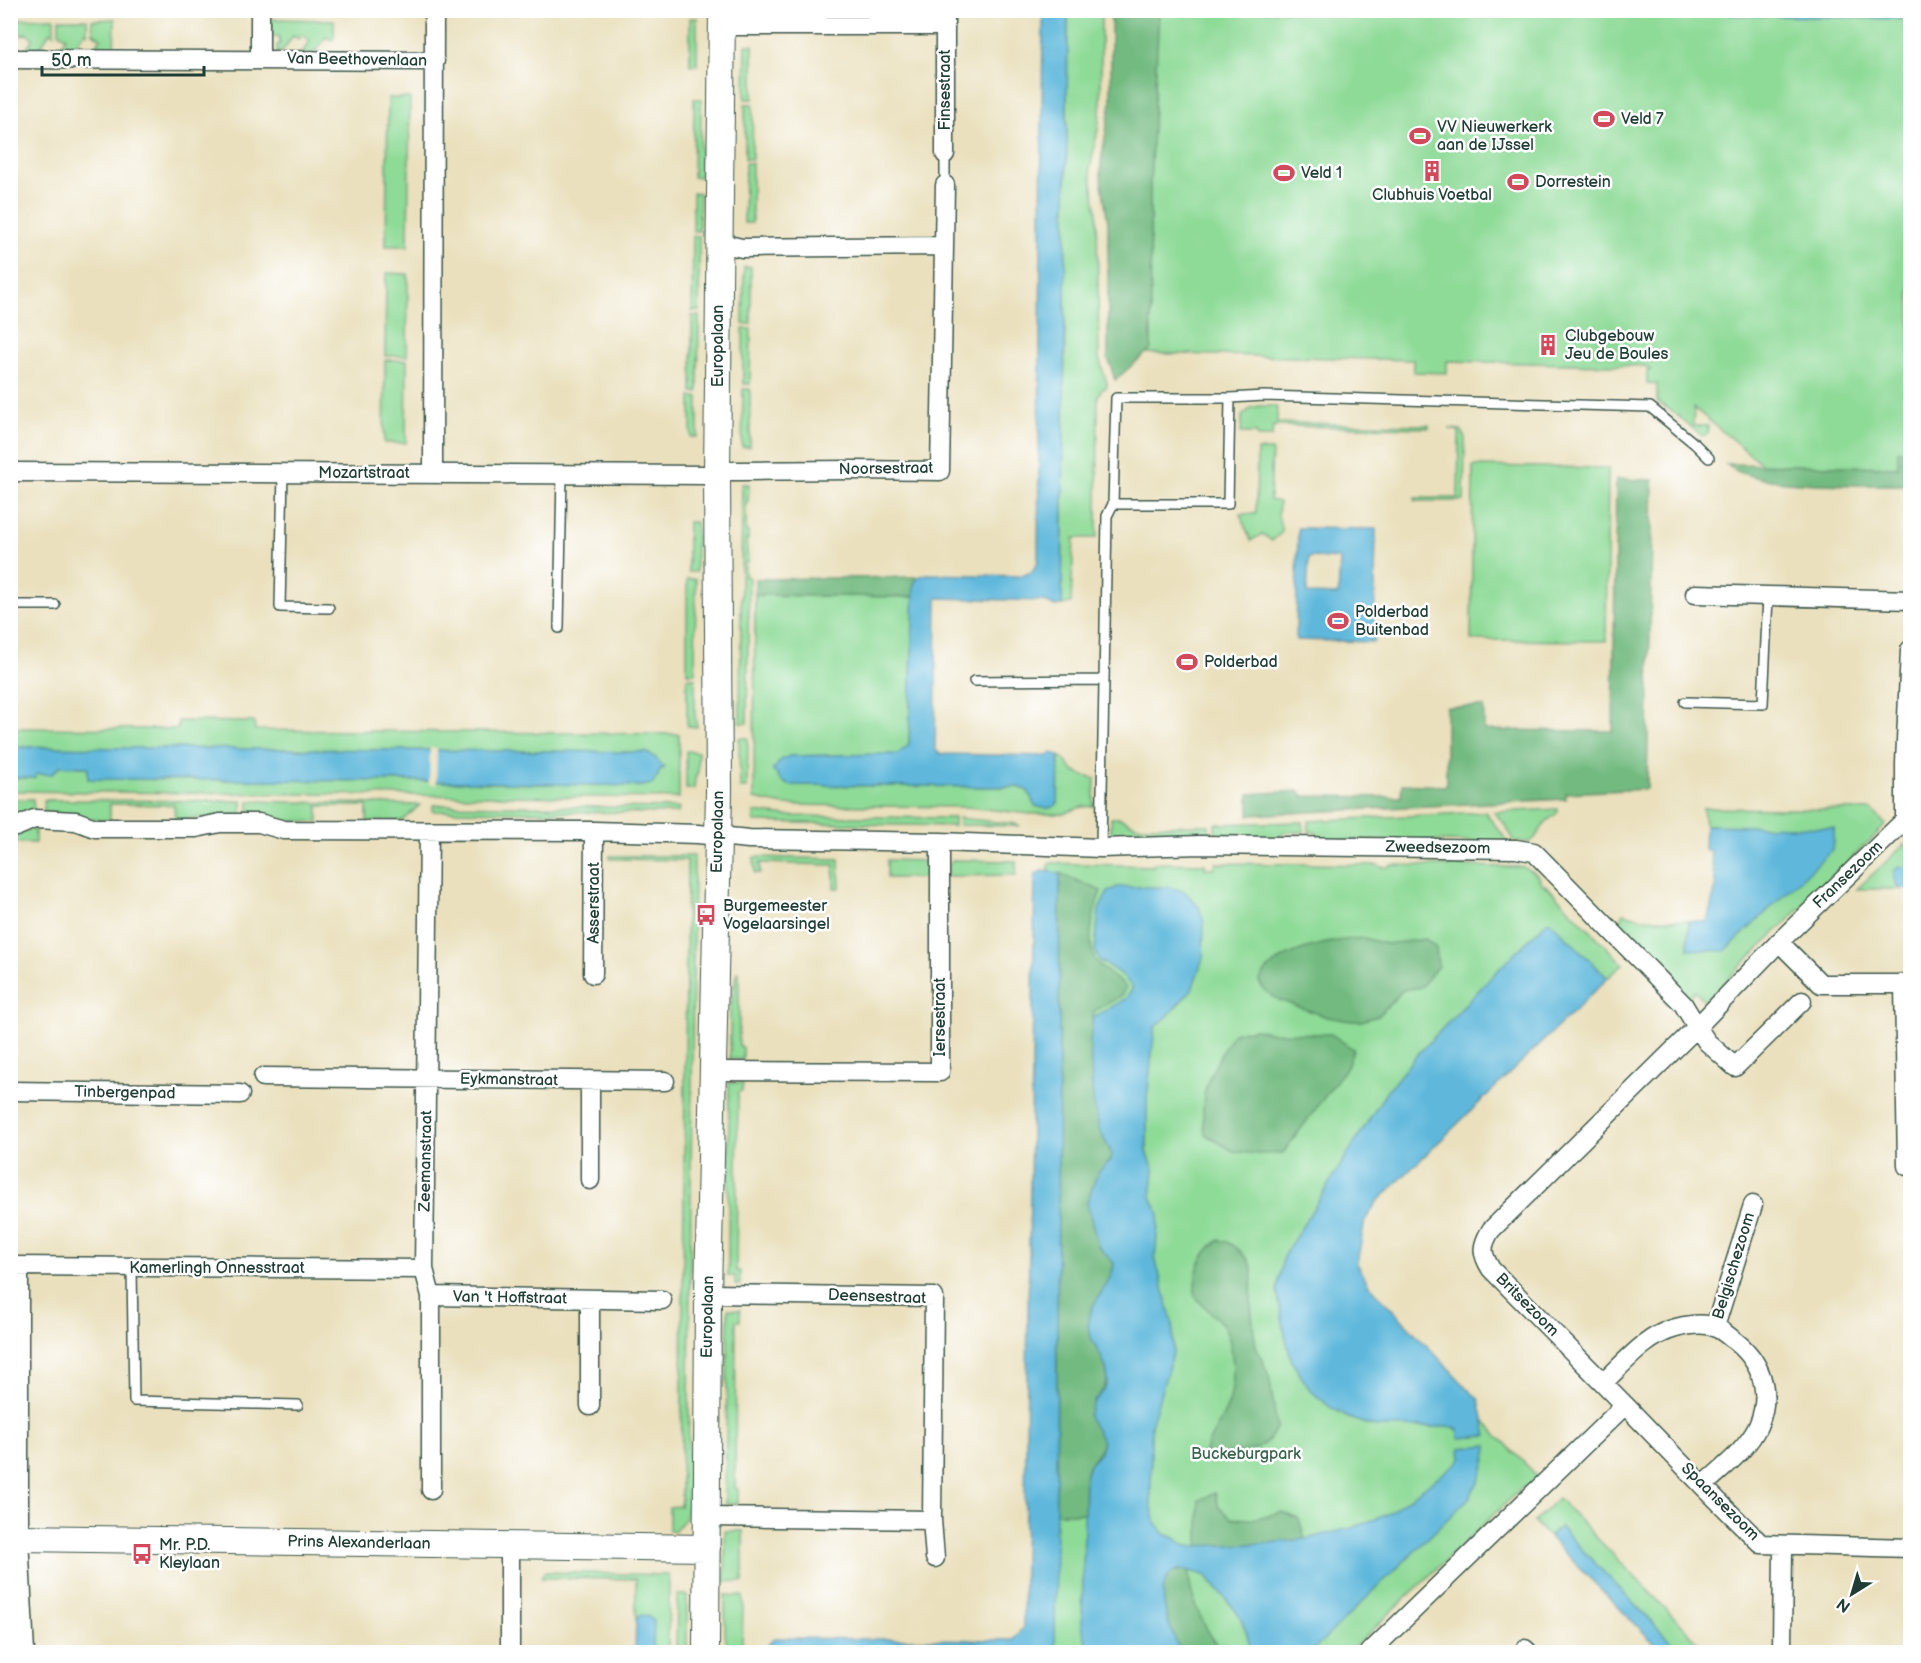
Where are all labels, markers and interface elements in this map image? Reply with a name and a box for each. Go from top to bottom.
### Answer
scale bar [42,39,204,77]
street label: Van Beethovenlaan [287,49,427,71]
street label: Finsestraat [936,49,955,131]
text: 50 m [51,50,92,71]
sports icon: Veld 7 [1592,107,1616,131]
place label: Veld 7 [1621,110,1664,129]
place label: VV Nieuwerkerk aan de IJssel [1437,118,1552,155]
sports icon: VV Nieuwerkerk aan de IJssel [1408,124,1432,148]
building icon: Clubhuis Voetbal [1420,159,1444,183]
sports icon: Veld 1 [1272,161,1296,185]
place label: Veld 1 [1301,164,1342,183]
sports icon: Dorrestein [1506,170,1530,194]
place label: Dorrestein [1535,173,1611,192]
place label: Clubhuis Voetbal [1372,186,1492,205]
street label: Europalaan [709,305,728,387]
place label: Clubgebouw Jeu de Boules [1565,327,1668,364]
building icon: Clubgebouw Jeu de Boules [1536,333,1560,357]
street label: Noorsestraat [838,459,934,479]
street label: Mozartstraat [318,464,410,483]
place label: Polderbad Buitenbad [1355,603,1429,640]
sports icon: Polderbad Buitenbad [1326,609,1350,633]
sports icon: Polderbad [1175,650,1199,674]
place label: Polderbad [1204,653,1278,672]
street label: Europalaan [708,791,728,873]
street label: Fransezoom [1809,837,1887,913]
street label: Zweedsezoom [1384,838,1491,858]
street label: Asserstraat [585,862,604,944]
place label: Burgemeester Vogelaarsingel [723,897,830,934]
bus stop icon: Burgemeester Vogelaarsingel [694,903,718,927]
street label: Iersestraat [931,977,950,1056]
street label: Eykmanstraat [460,1070,558,1090]
street label: Tinbergenpad [74,1083,176,1103]
street label: Zeemanstraat [416,1110,436,1213]
street label: Belgischezoom [1709,1210,1759,1322]
street label: Kamerlingh Onnesstraat [129,1259,305,1278]
street label: Britsezoom [1491,1269,1563,1341]
street label: Europalaan [698,1276,718,1358]
street label: Deensestraat [828,1286,926,1308]
street label: Van 't Hoffstraat [453,1288,567,1308]
park label: Buckeburgpark [1191,1445,1301,1464]
street label: Spaansezoom [1677,1459,1763,1545]
street label: Prins Alexanderlaan [287,1532,431,1554]
place label: Mr. P.D. Kleylaan [159,1536,220,1573]
bus stop icon: Mr. P.D. Kleylaan [130,1542,154,1566]
north arrow [1822,1564,1882,1624]
text: N [1833,1594,1854,1616]

